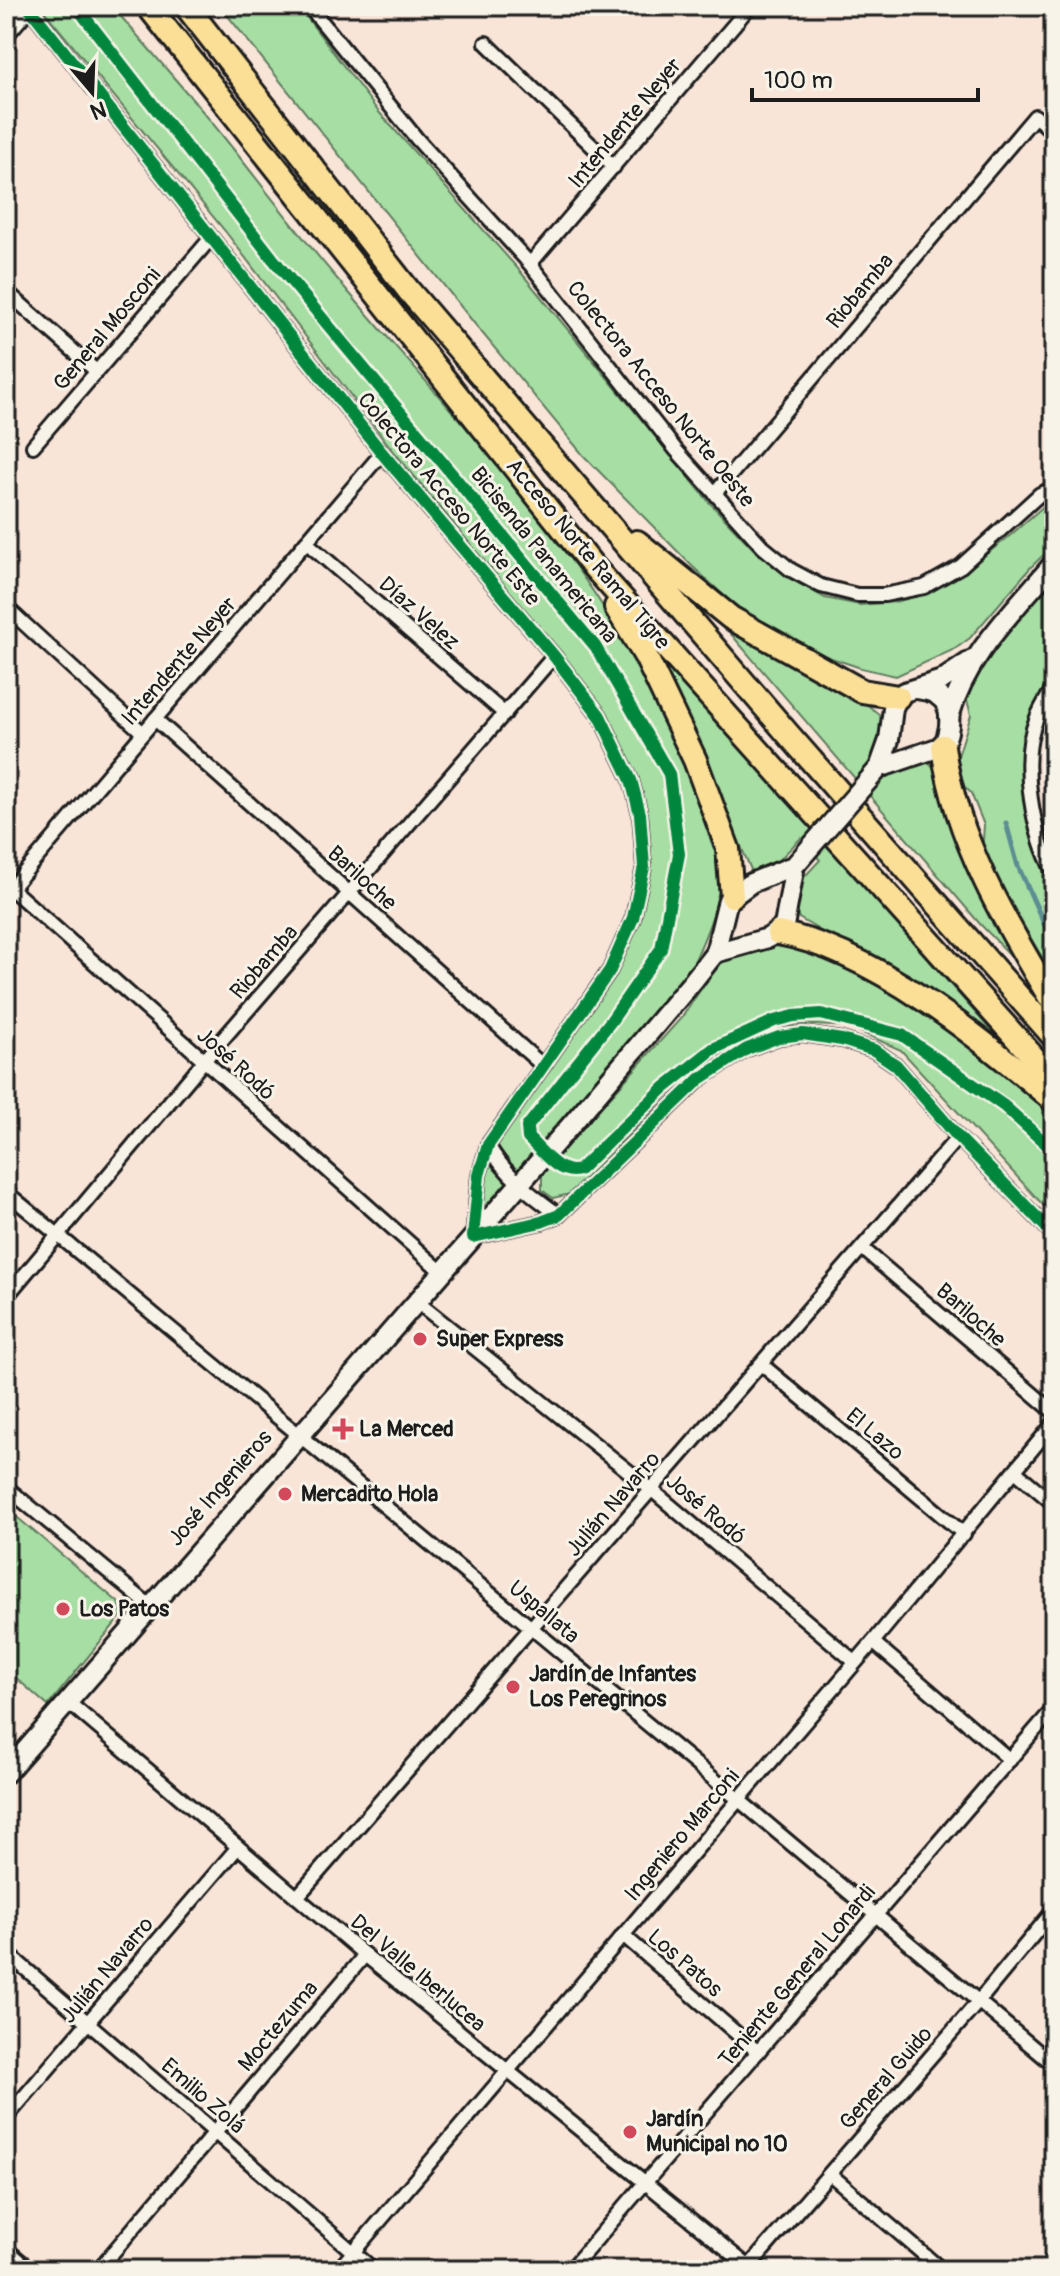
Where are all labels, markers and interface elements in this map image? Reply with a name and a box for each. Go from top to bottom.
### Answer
north arrow [52,52,132,132]
street label: Intendente Neyer [562,52,688,194]
scale bar [752,52,978,102]
text: 100 m [764,66,833,95]
text: N [86,94,110,126]
street label: Riobamba [820,247,900,335]
street label: General Mosconi [47,261,167,397]
street label: Colectora Acceso Norte Oeste [561,275,761,513]
street label: Colectora Acceso Norte Este [351,387,547,612]
street label: Acceso Norte Ramal Tigre [500,453,676,655]
street label: Bicisenda Panamericana [464,461,624,649]
street label: Díaz Velez [373,570,465,656]
street label: Intendente Neyer [115,591,243,731]
street label: Bariloche [321,840,403,917]
street label: Riobamba [224,919,304,1005]
street label: José Rodó [191,1021,281,1107]
street label: Bariloche [930,1277,1012,1353]
place label: Super Express [436,1325,564,1353]
marker: Super Express [411,1330,429,1348]
street label: El Lazo [840,1402,910,1466]
place label: La Merced [359,1415,454,1443]
marker: La Merced [334,1420,352,1438]
street label: José Ingenieros [162,1424,278,1552]
street label: Julián Navarro [560,1445,667,1562]
street label: José Rodó [660,1467,752,1551]
place label: Mercadito Hola [301,1480,438,1508]
marker: Mercadito Hola [276,1485,294,1503]
street label: Uspallata [503,1574,585,1650]
place label: Los Patos [79,1595,169,1623]
marker: Los Patos [54,1600,72,1618]
place label: Jardín de Infantes Los Peregrinos [529,1660,696,1713]
marker: Jardín de Infantes Los Peregrinos [504,1678,522,1696]
street label: Ingeniero Marconi [618,1763,746,1907]
street label: Teniente General Lonardi [712,1879,882,2073]
street label: Del Valle Iberlucea [344,1908,492,2038]
street label: Julián Navarro [54,1911,160,2029]
street label: Los Patos [642,1923,728,2003]
street label: Moctezuma [232,1975,324,2077]
street label: General Guido [833,2020,939,2136]
street label: Emilio Zolá [155,2052,251,2140]
place label: Jardín Municipal nº 10 [646,2105,788,2158]
marker: Jardín Municipal nº 10 [621,2123,639,2141]

